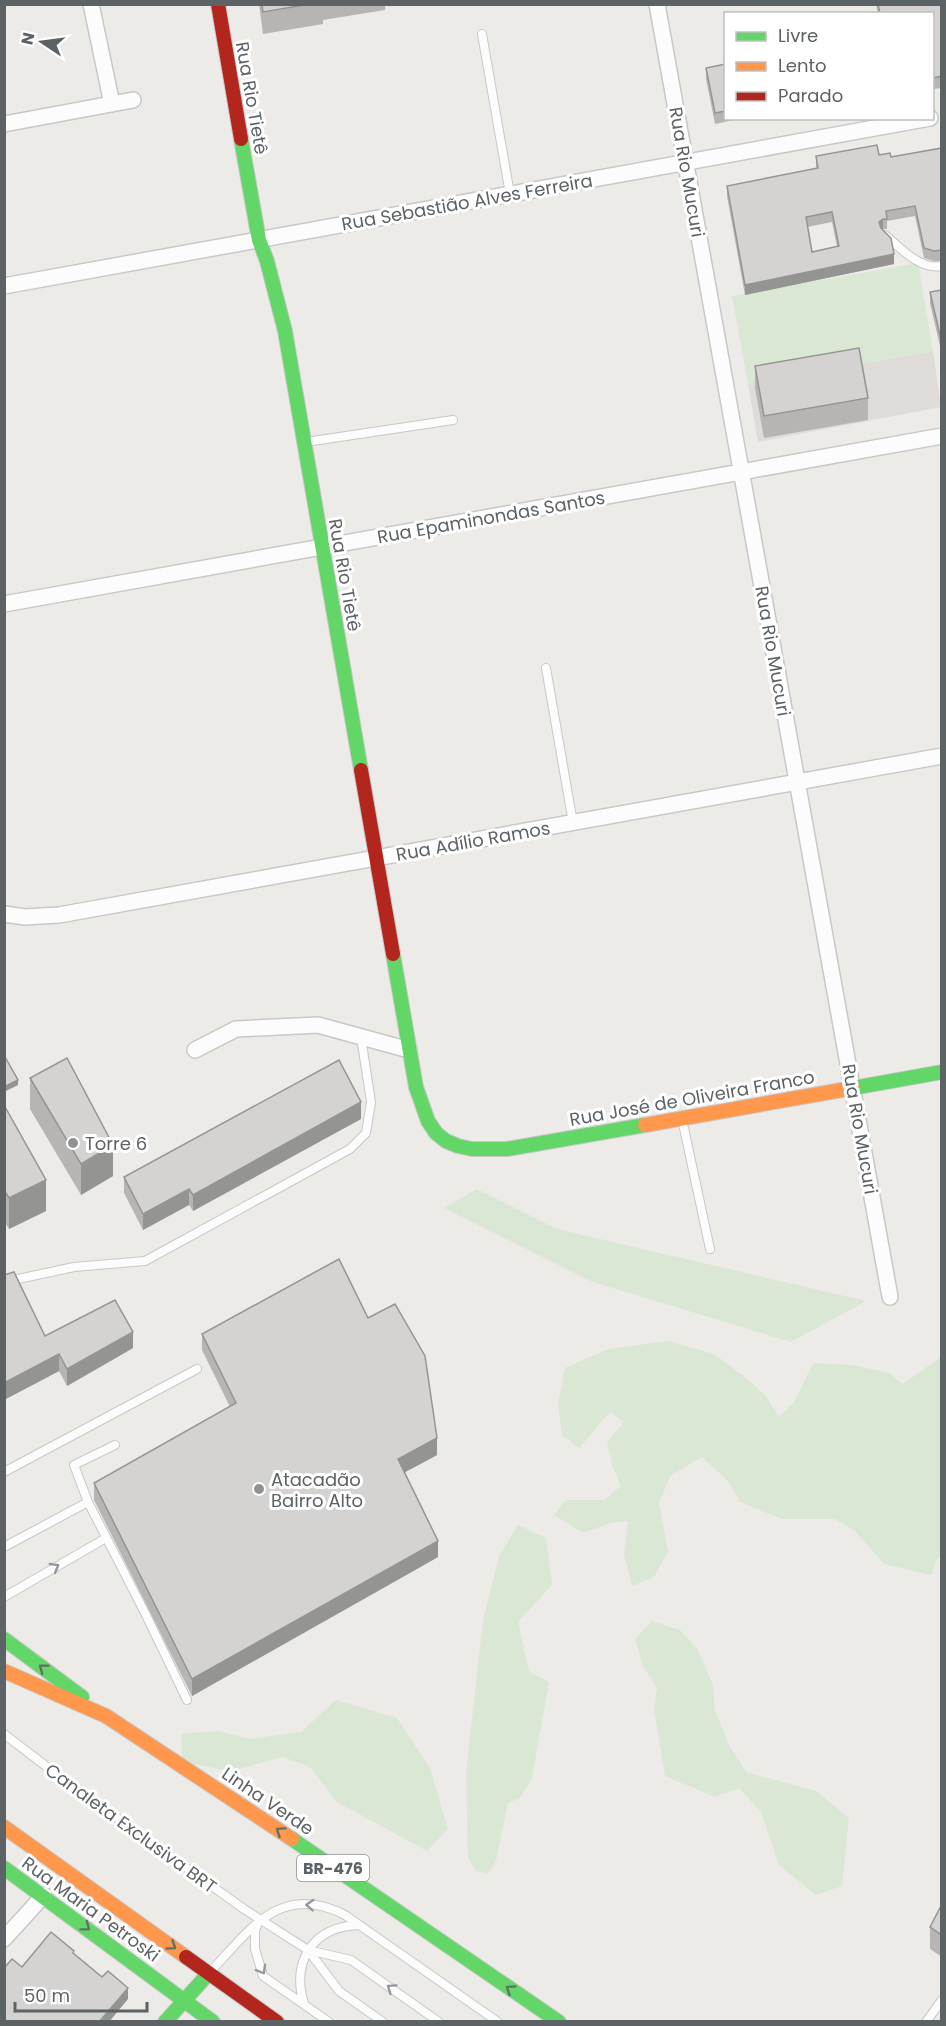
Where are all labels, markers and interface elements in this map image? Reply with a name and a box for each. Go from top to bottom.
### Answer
north arrow [12,12,72,72]
legend [724,12,934,120]
text: Livre [778,23,818,48]
text: N [15,30,40,47]
street label: Rua Rio Tietê [230,40,274,156]
text: Lento [778,53,827,78]
text: Parado [778,83,843,108]
street label: Rua Rio Mucuri [663,105,711,239]
street label: Rua Sebastião Alves Ferreira [339,168,595,236]
street label: Rua Epaminondas Santos [375,485,607,549]
street label: Rua Rio Tietê [323,517,367,633]
street label: Rua Rio Mucuri [749,584,797,718]
street label: Rua Adílio Ramos [394,815,552,867]
street label: Rua Rio Mucuri [836,1062,884,1196]
street label: Rua José de Oliveira Franco [568,1064,816,1132]
place label: Torre 6 [85,1131,147,1156]
marker: Torre 6 [66,1136,80,1150]
place label: Atacadão Bairro Alto [271,1467,363,1513]
marker: Atacadão Bairro Alto [252,1482,266,1496]
one-way arrow [49,1563,59,1575]
one-way arrow [38,1664,49,1675]
street label: Canaleta Exclusiva BRT [40,1757,222,1899]
street label: Linha Verde [217,1761,319,1841]
one-way arrow [276,1827,287,1838]
street label: Rua Maria Petroski [17,1850,165,1968]
road number: BR-476 [297,1855,369,1881]
one-way arrow [306,1899,315,1912]
one-way arrow [79,1919,90,1930]
one-way arrow [165,1939,176,1950]
one-way arrow [255,1964,266,1975]
scale bar [15,1975,147,2013]
text: 50 m [24,1983,70,2008]
one-way arrow [387,1984,398,1995]
one-way arrow [506,1985,517,1996]

